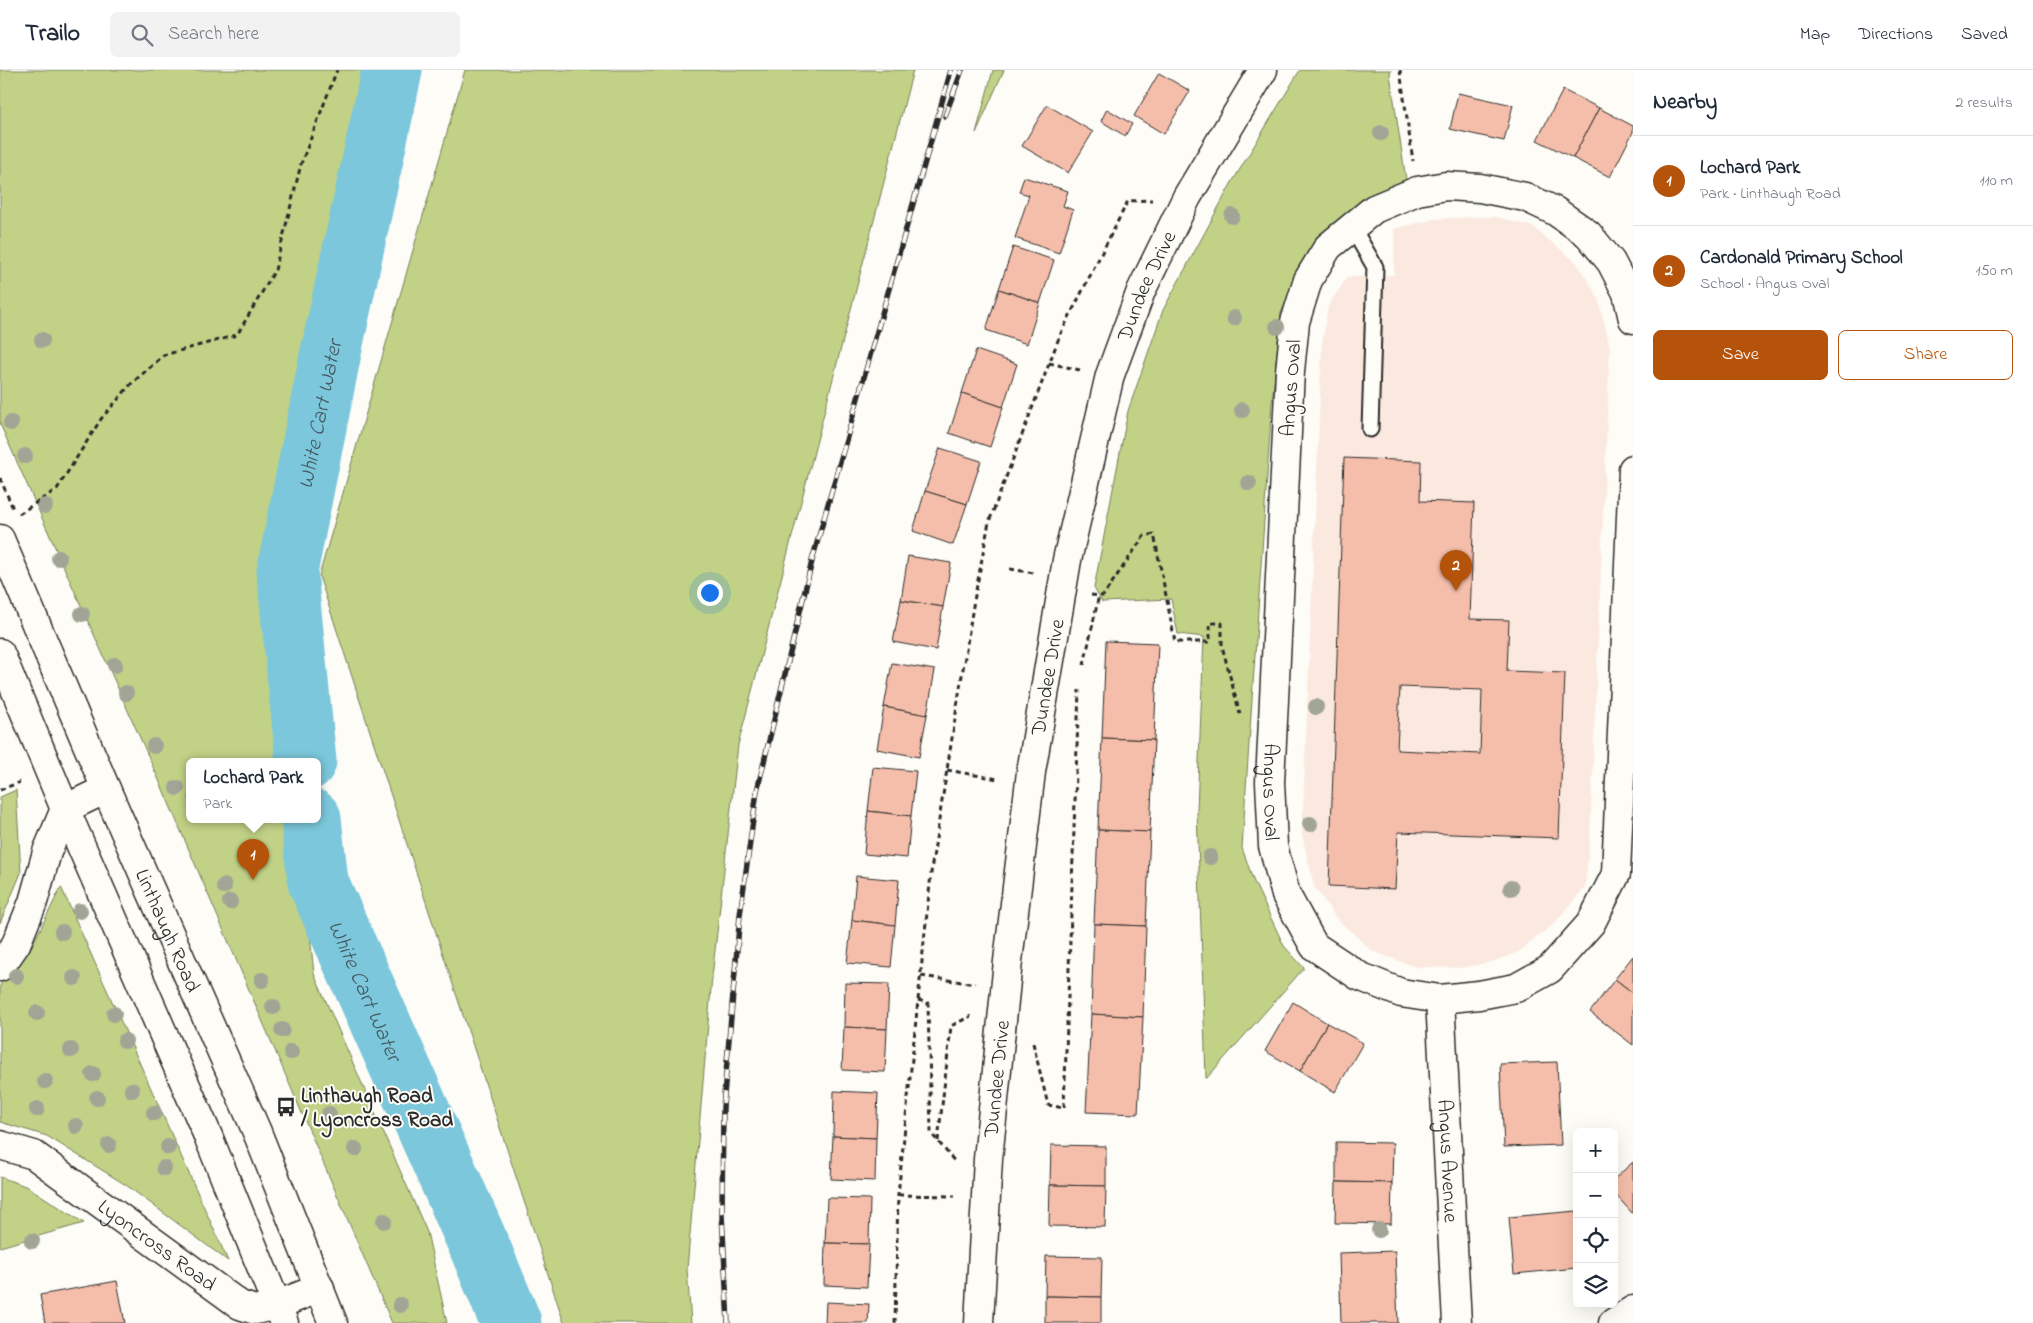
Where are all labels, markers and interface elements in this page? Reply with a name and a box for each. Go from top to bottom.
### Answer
search box [110,12,460,57]
text: Trailo [25,17,80,52]
icon: search [128,21,156,49]
text: Search here [168,21,259,48]
text: Map [1800,22,1830,48]
text: Directions [1858,22,1933,48]
text: Saved [1961,22,2008,48]
text: Nearby [1653,88,1717,118]
text: 2 results [1955,91,2013,115]
text: Lochard Park [1700,155,1800,182]
text: 1 [1666,169,1672,193]
text: 110 m [1979,169,2013,193]
text: Park · Linthaugh Road [1700,182,1841,206]
street label: Dundee Drive [1110,226,1185,347]
text: Cardonald Primary School [1700,245,1903,272]
text: 2 [1665,259,1673,283]
text: 150 m [1975,259,2013,283]
text: School · Angus Oval [1700,272,1829,296]
button: Save [1653,330,1828,380]
button: Share [1838,330,2013,380]
water label: White Cart Water [291,334,353,492]
street label: Angus Oval [1274,339,1312,438]
pin: 2 [1440,550,1472,591]
your location [697,580,723,606]
street label: Dundee Drive [1024,616,1074,739]
street label: Angus Oval [1251,742,1286,841]
popup [186,758,321,823]
text: Lochard Park [203,765,304,792]
text: Park [203,792,232,816]
pin: 1 [237,839,269,880]
street label: Linthaugh Road [126,865,207,998]
water label: White Cart Water [318,916,410,1070]
street label: Dundee Drive [977,1018,1019,1140]
place label: Linthaugh Road / Lyoncross Road [300,1082,453,1138]
bus stop icon: Linthaugh Road / Lyoncross Road [275,1096,297,1118]
street label: Angus Avenue [1427,1098,1465,1224]
map controls [1573,1128,1618,1308]
button: + [1573,1128,1618,1173]
button: − [1573,1173,1618,1218]
street label: Lyoncross Road [91,1193,222,1300]
button: locate [1573,1218,1618,1263]
button: layers [1573,1263,1618,1308]

